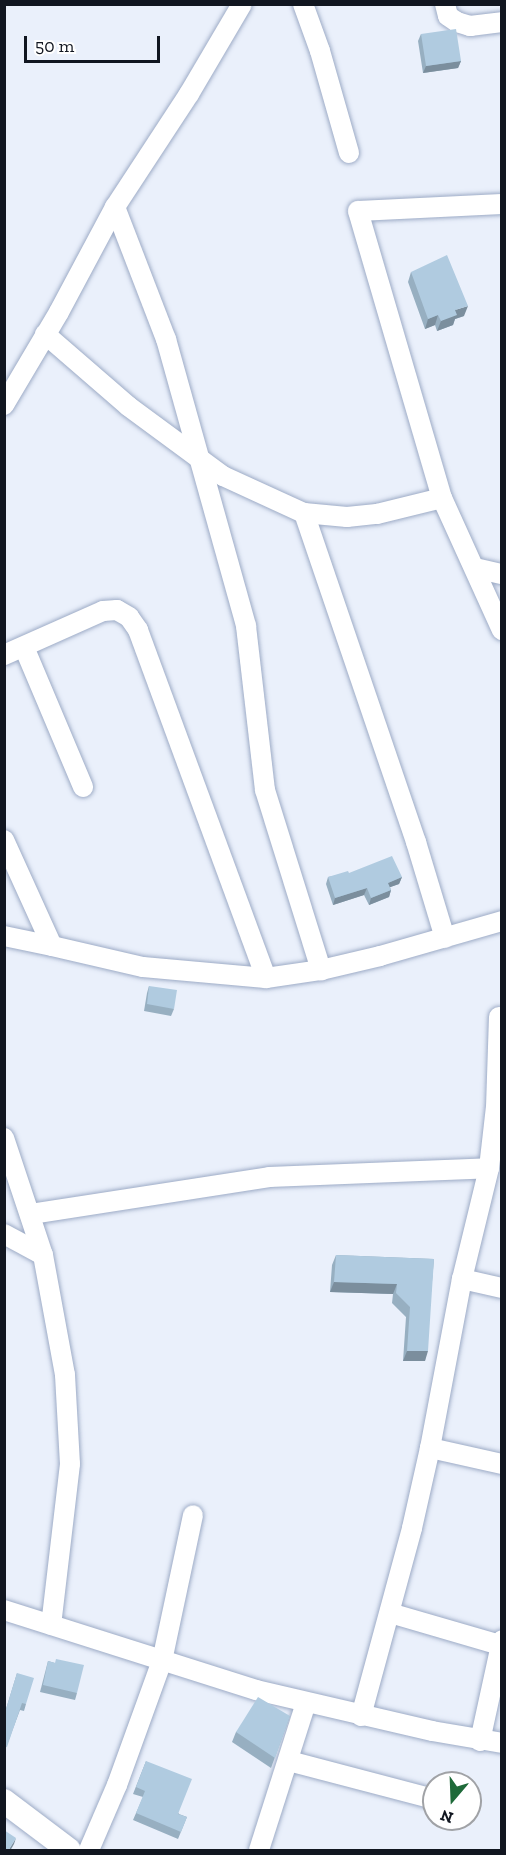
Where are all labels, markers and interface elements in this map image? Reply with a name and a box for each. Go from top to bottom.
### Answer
scale bar [27,24,164,62]
text: 50 m [35,35,74,57]
north arrow [422,1771,482,1831]
text: N [438,1806,455,1828]

